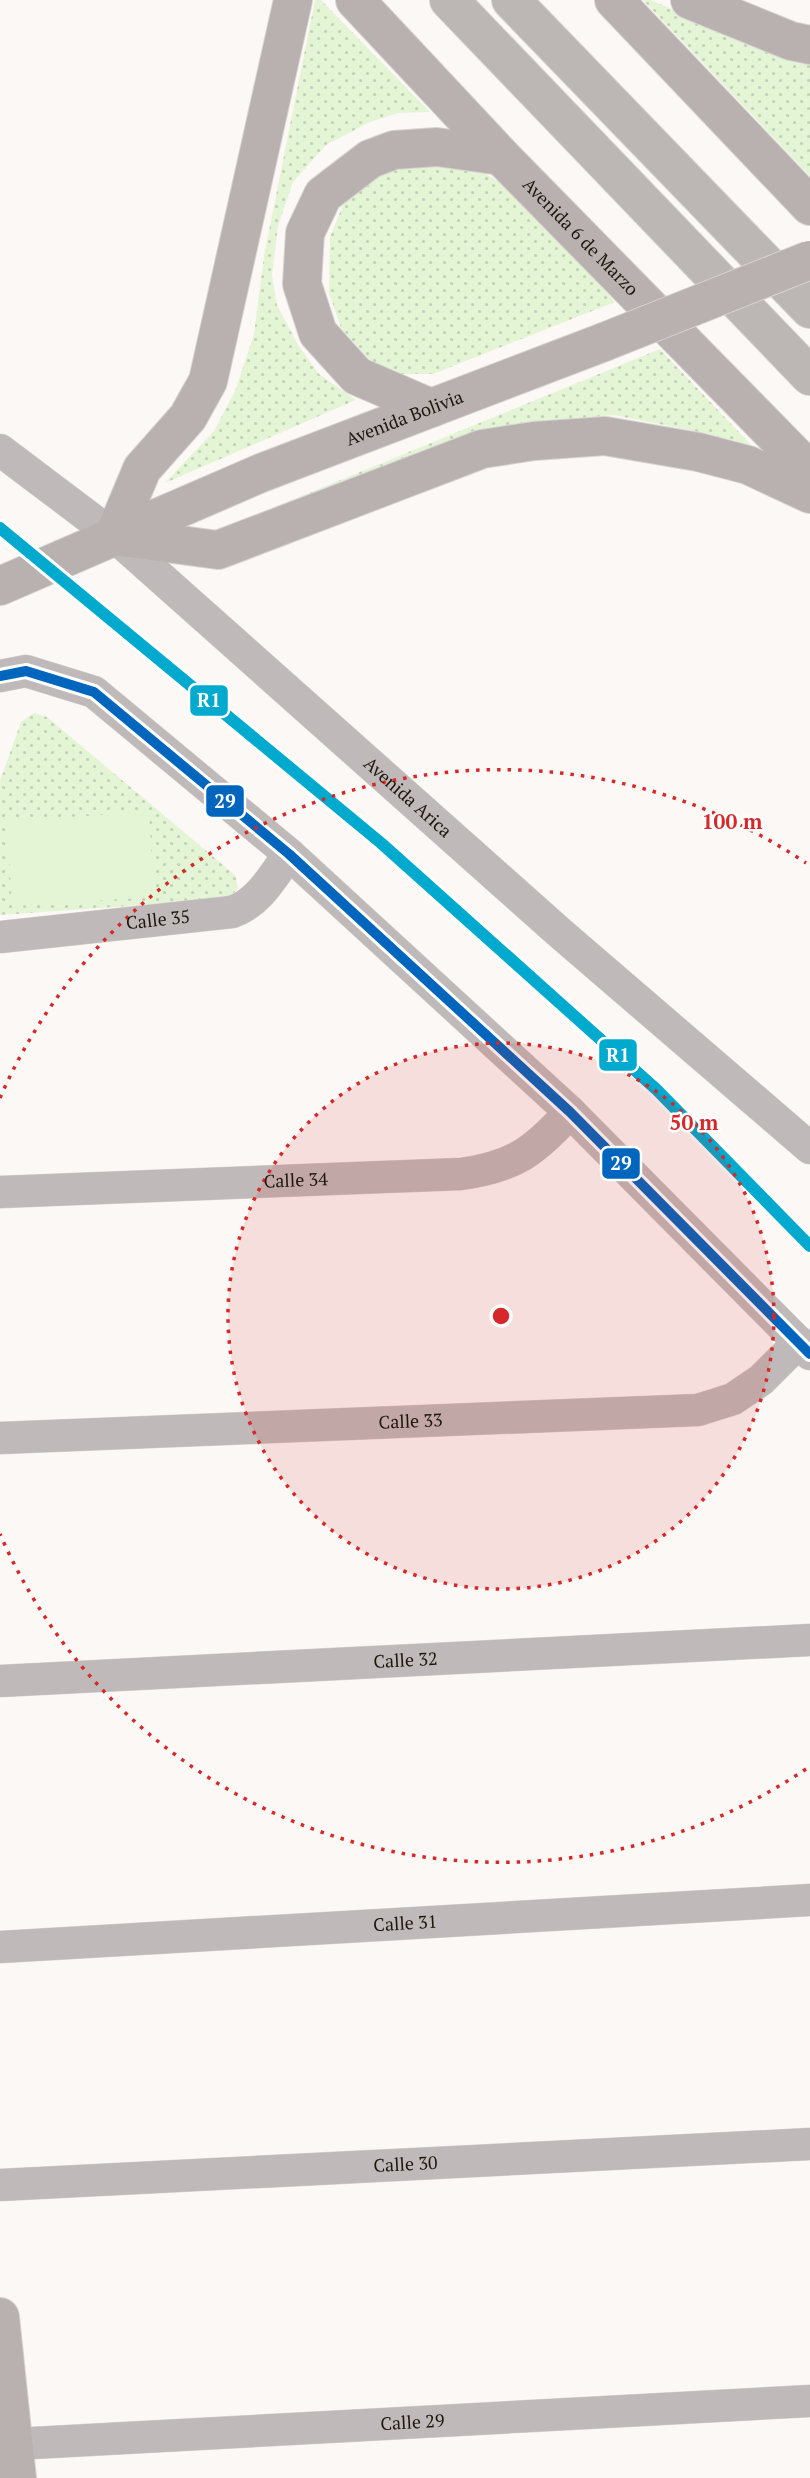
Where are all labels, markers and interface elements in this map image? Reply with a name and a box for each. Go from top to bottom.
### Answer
street label: Avenida 6 de Marzo [518,172,644,300]
street label: Avenida Bolivia [342,384,466,451]
line badge: R1 [189,684,229,717]
text: R1 [197,687,221,712]
street label: Avenida Arica [359,751,458,842]
line badge: 29 [205,784,245,818]
text: 29 [214,788,236,813]
text: 100 m [702,807,763,835]
street label: Calle 35 [125,904,191,934]
line badge: R1 [598,1038,638,1072]
text: R1 [606,1042,630,1067]
text: 50 m [670,1108,719,1136]
line badge: 29 [601,1147,641,1180]
text: 29 [610,1150,632,1175]
street label: Calle 34 [263,1166,329,1193]
centre of rings [489,1304,513,1328]
street label: Calle 33 [378,1407,443,1434]
street label: Calle 32 [373,1646,438,1673]
street label: Calle 31 [373,1909,438,1936]
street label: Calle 30 [373,2150,438,2177]
street label: Calle 29 [380,2408,445,2435]

